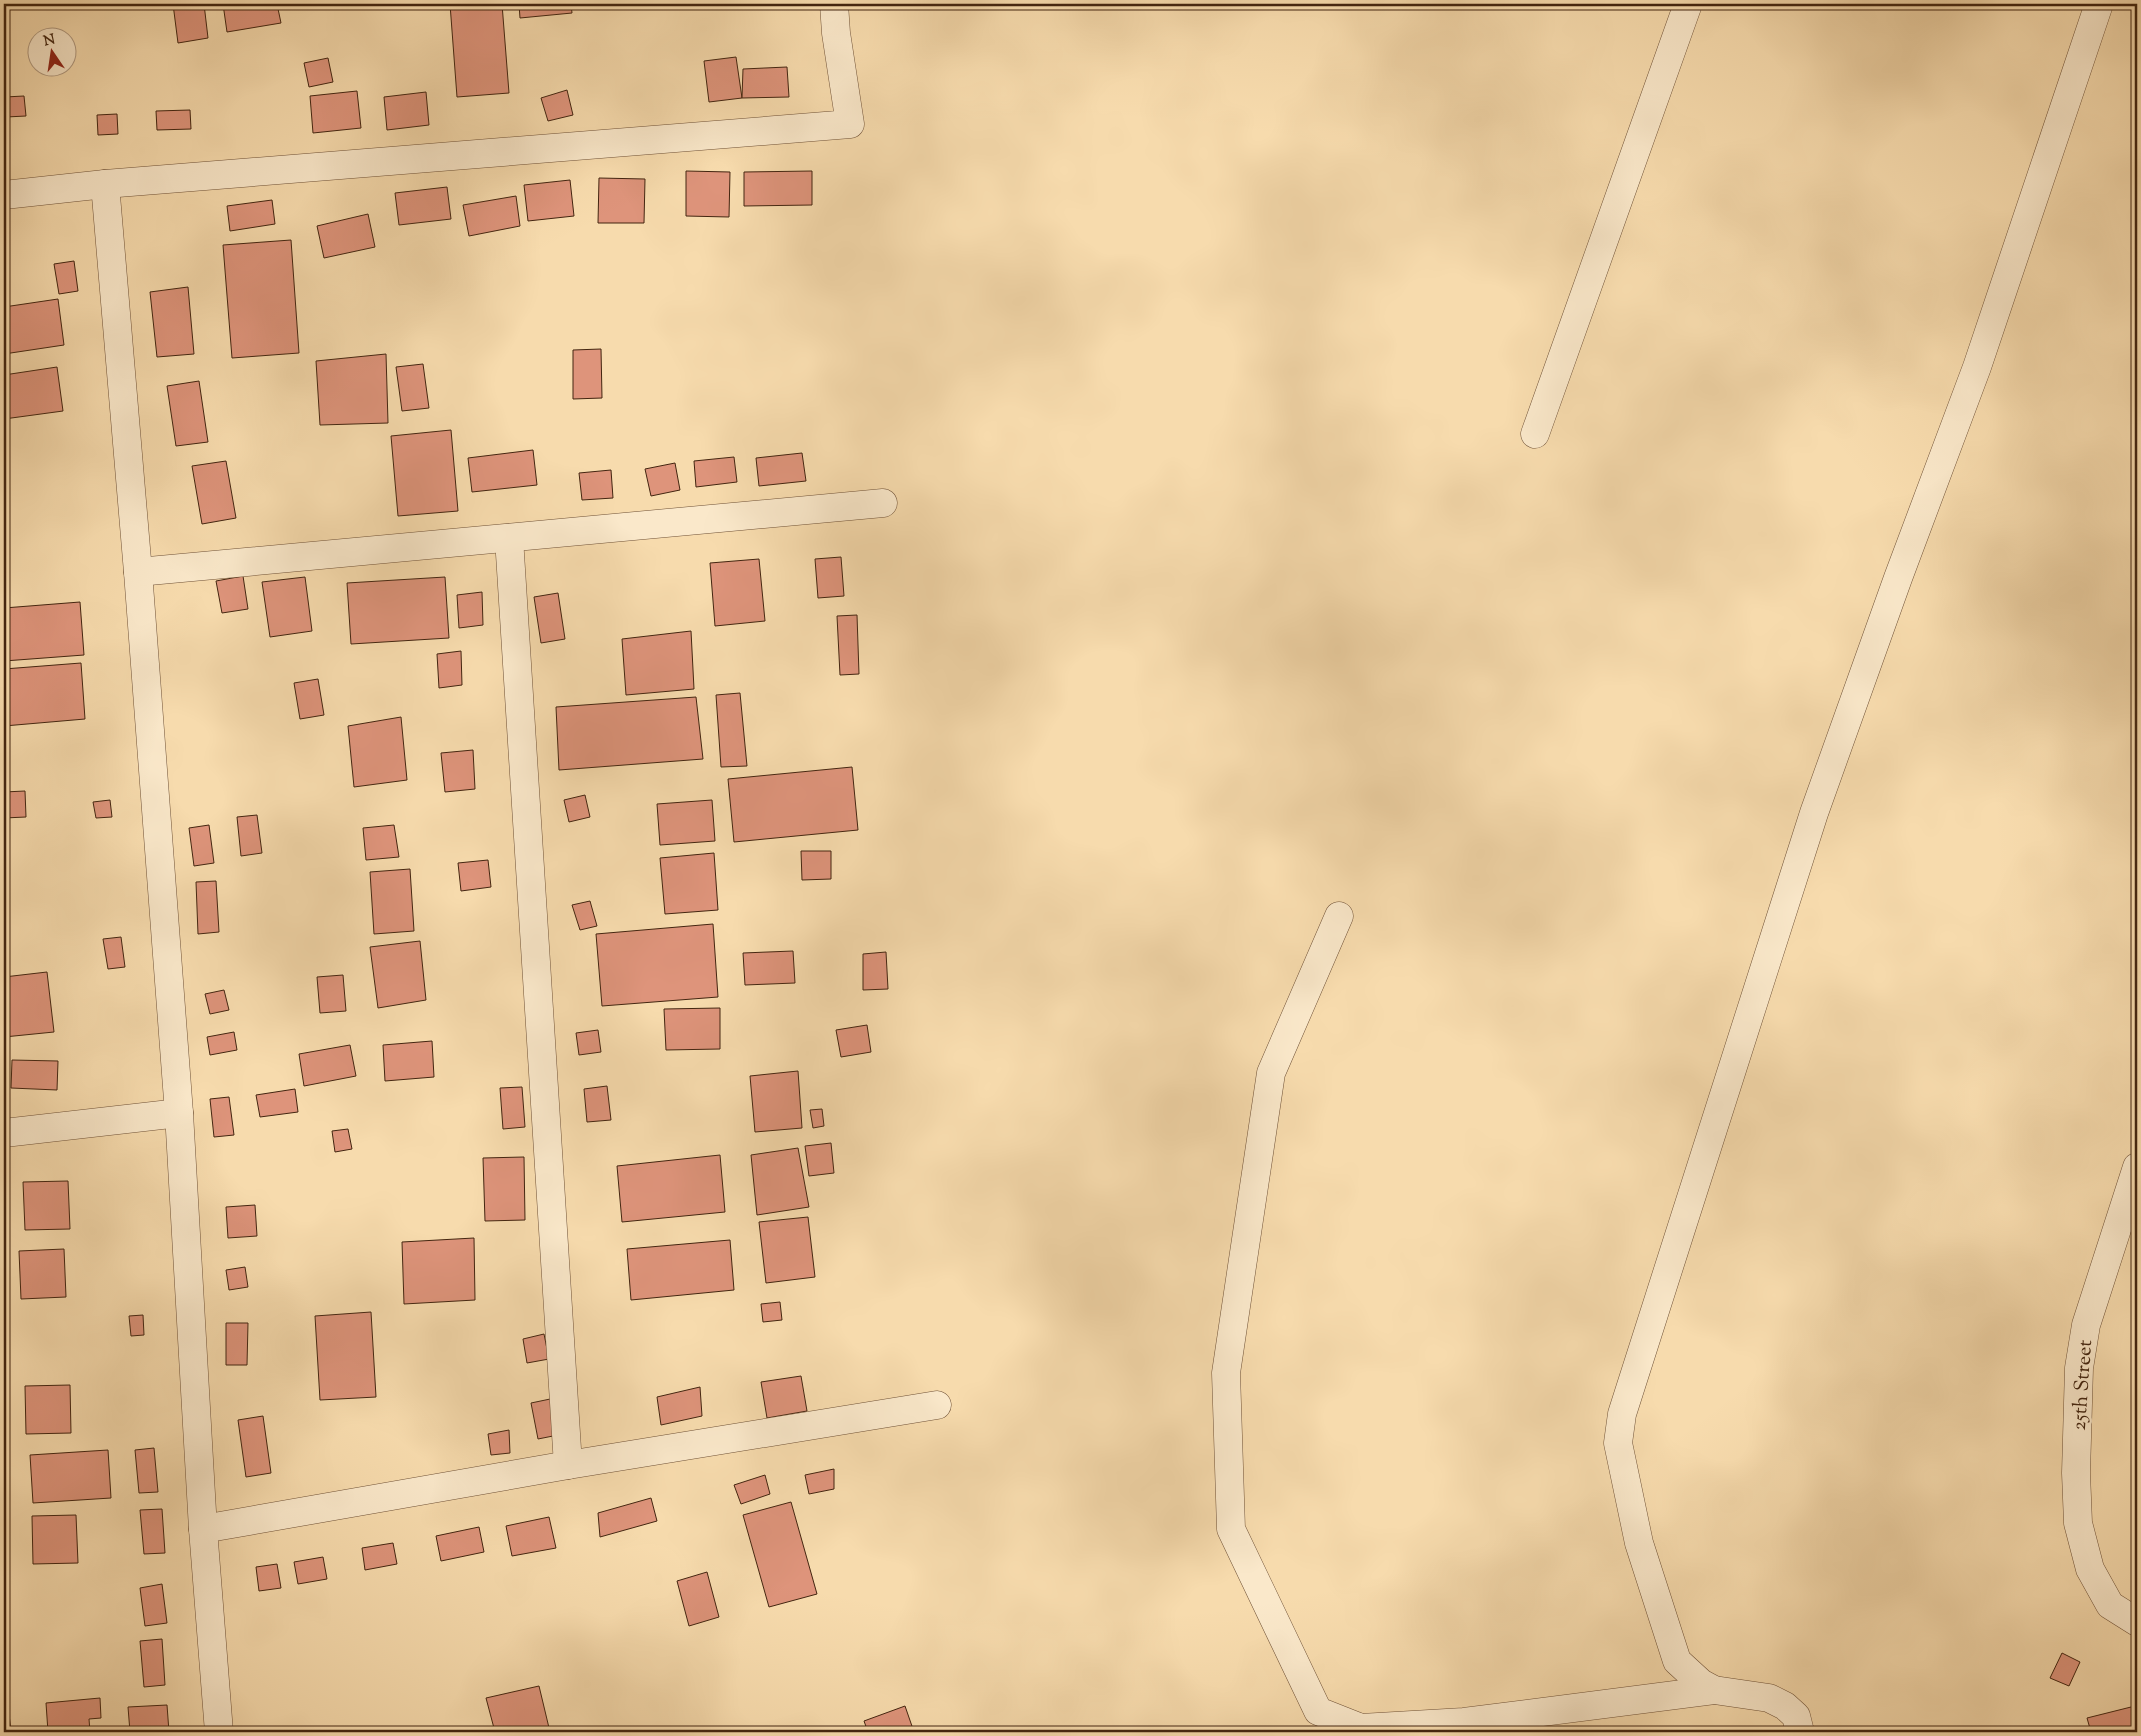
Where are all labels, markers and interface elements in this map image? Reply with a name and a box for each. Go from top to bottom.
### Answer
north arrow [28,28,78,78]
text: N [42,30,57,52]
street label: 25th Street [2066,1339,2101,1431]

